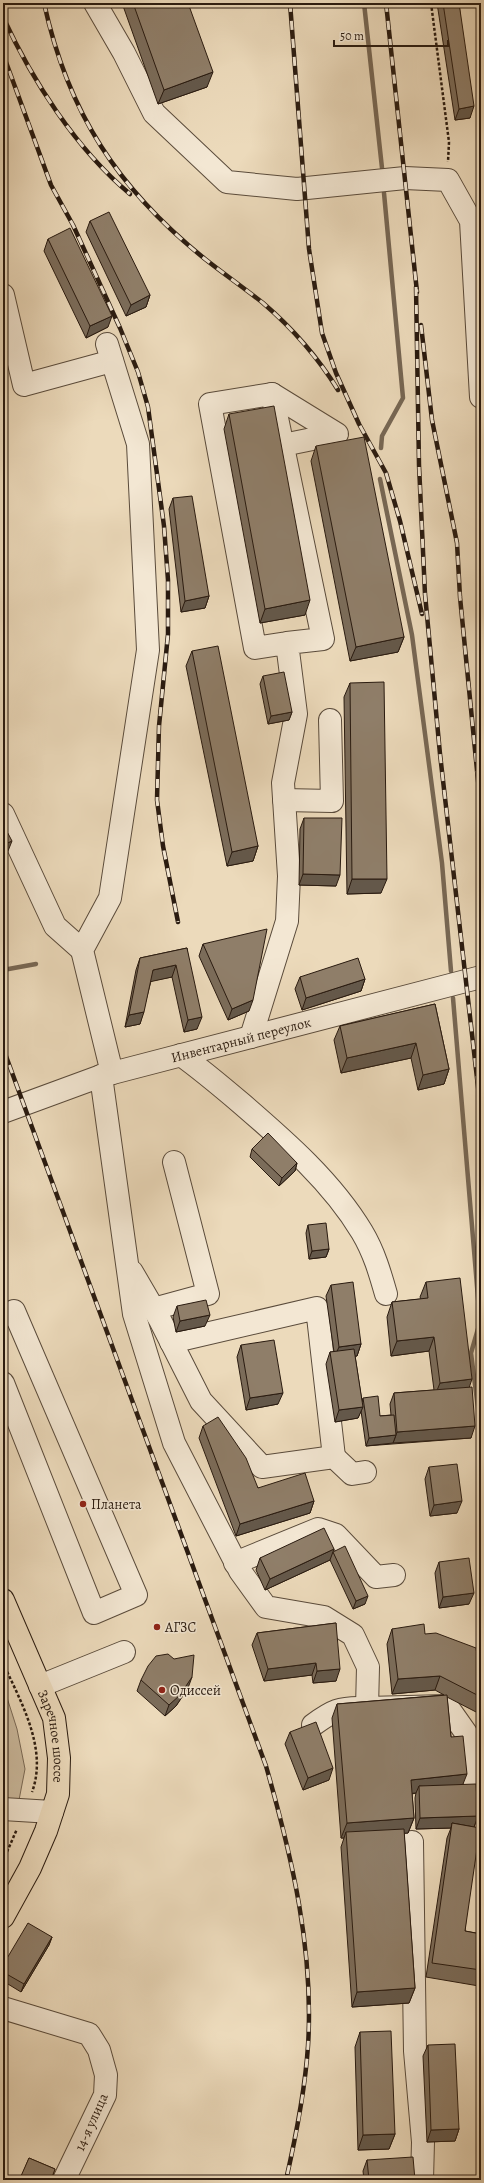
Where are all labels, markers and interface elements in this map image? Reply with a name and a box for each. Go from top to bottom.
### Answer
scale bar [334,22,448,48]
text: 50 m [340,28,364,44]
street label: Инвентарный переулок [169,1013,313,1067]
place label: Планета [91,1495,142,1514]
marker: Планета [78,1499,88,1509]
place label: АГЗС [164,1618,196,1637]
marker: АГЗС [152,1622,162,1632]
place label: Одиссей [170,1681,221,1700]
marker: Одиссей [157,1685,167,1695]
street label: Заречное шоссе [33,1687,68,1783]
street label: 14-я улица [70,2090,113,2154]

